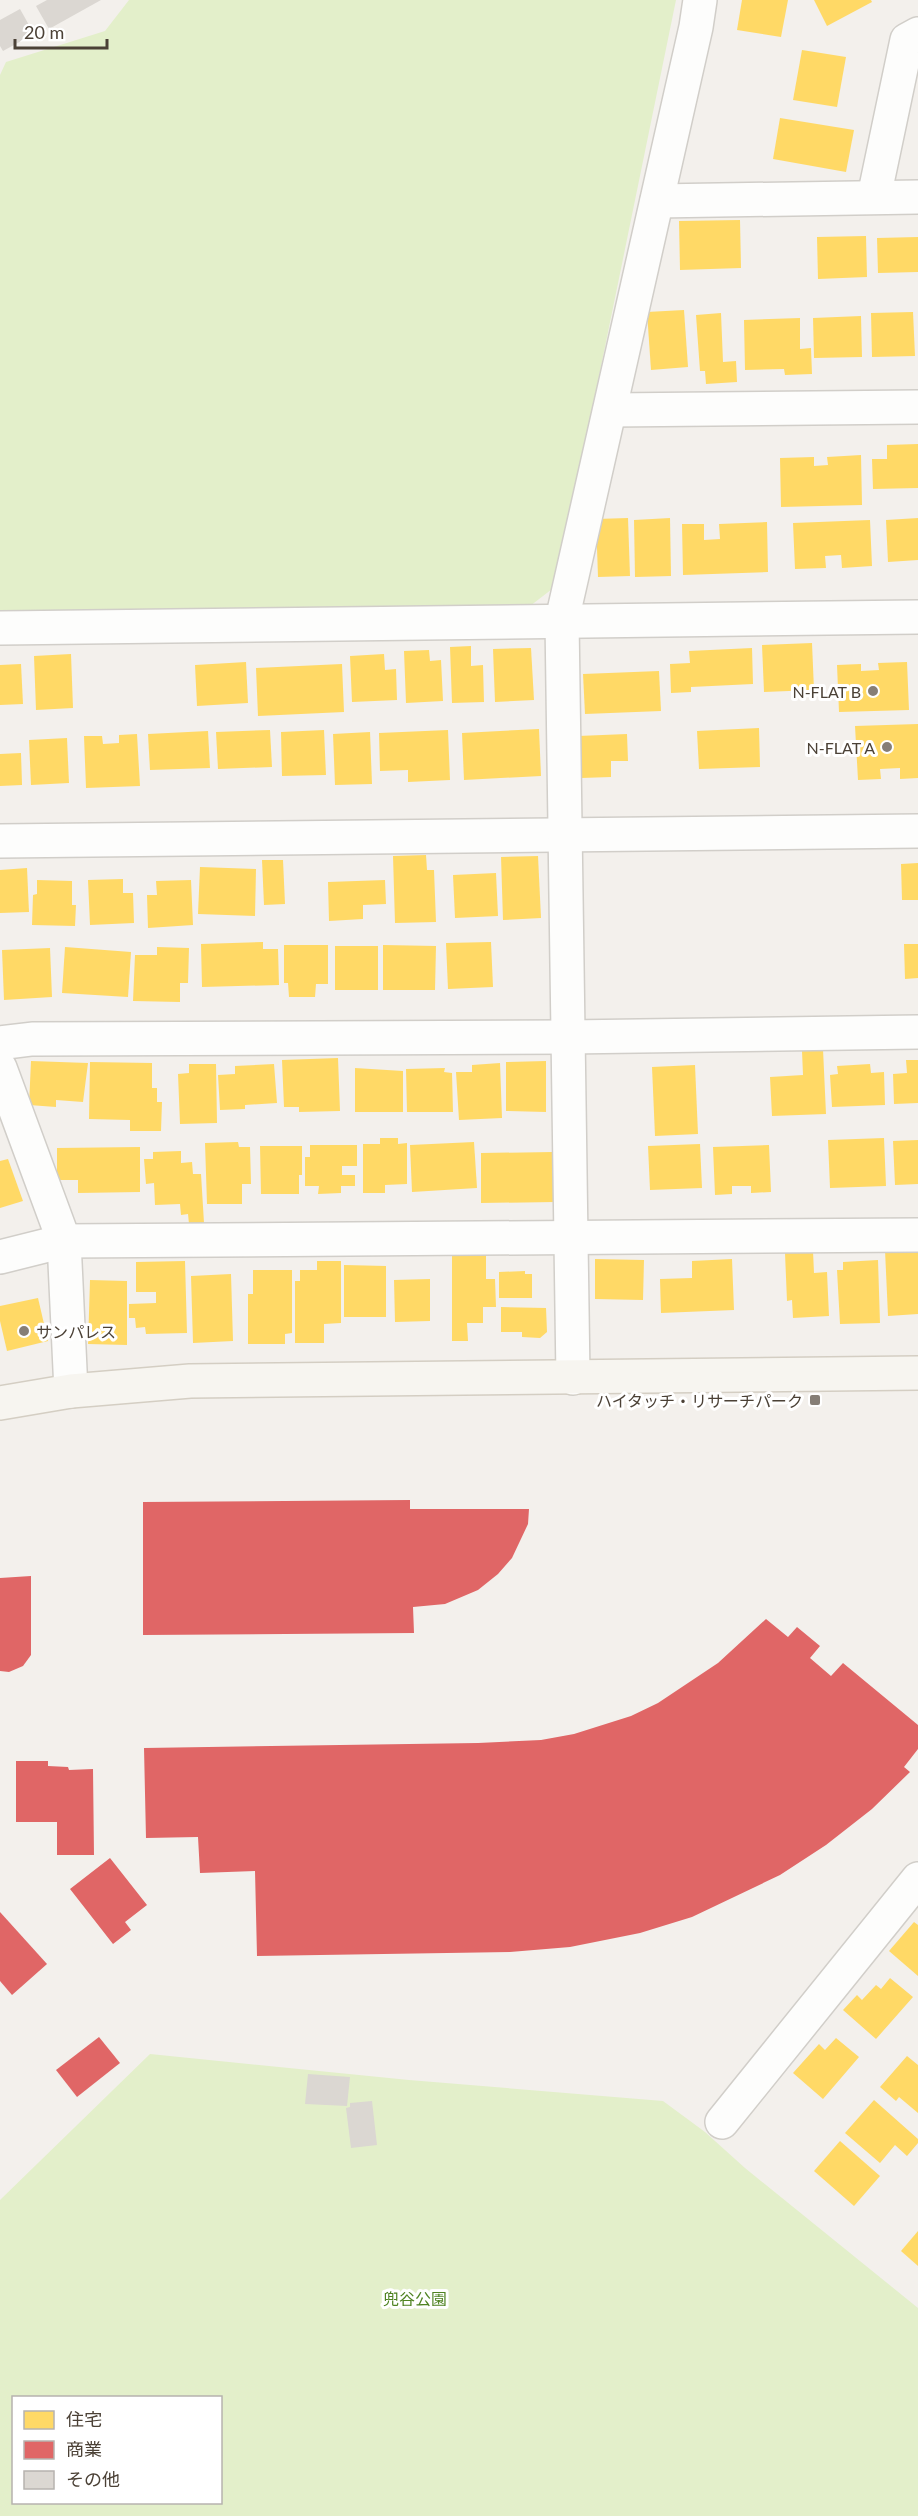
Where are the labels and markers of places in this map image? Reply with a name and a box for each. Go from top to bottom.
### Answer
place label: N-FLAT B [792,682,861,701]
marker: N-FLAT B [866,684,880,698]
place label: N-FLAT A [807,738,875,757]
marker: N-FLAT A [880,740,894,754]
place label: サンパレス [36,1322,116,1341]
marker: サンパレス [17,1324,31,1338]
place label: ハイタッチ・リサーチパーク [596,1391,803,1410]
marker: ハイタッチ・リサーチパーク [808,1393,822,1407]

